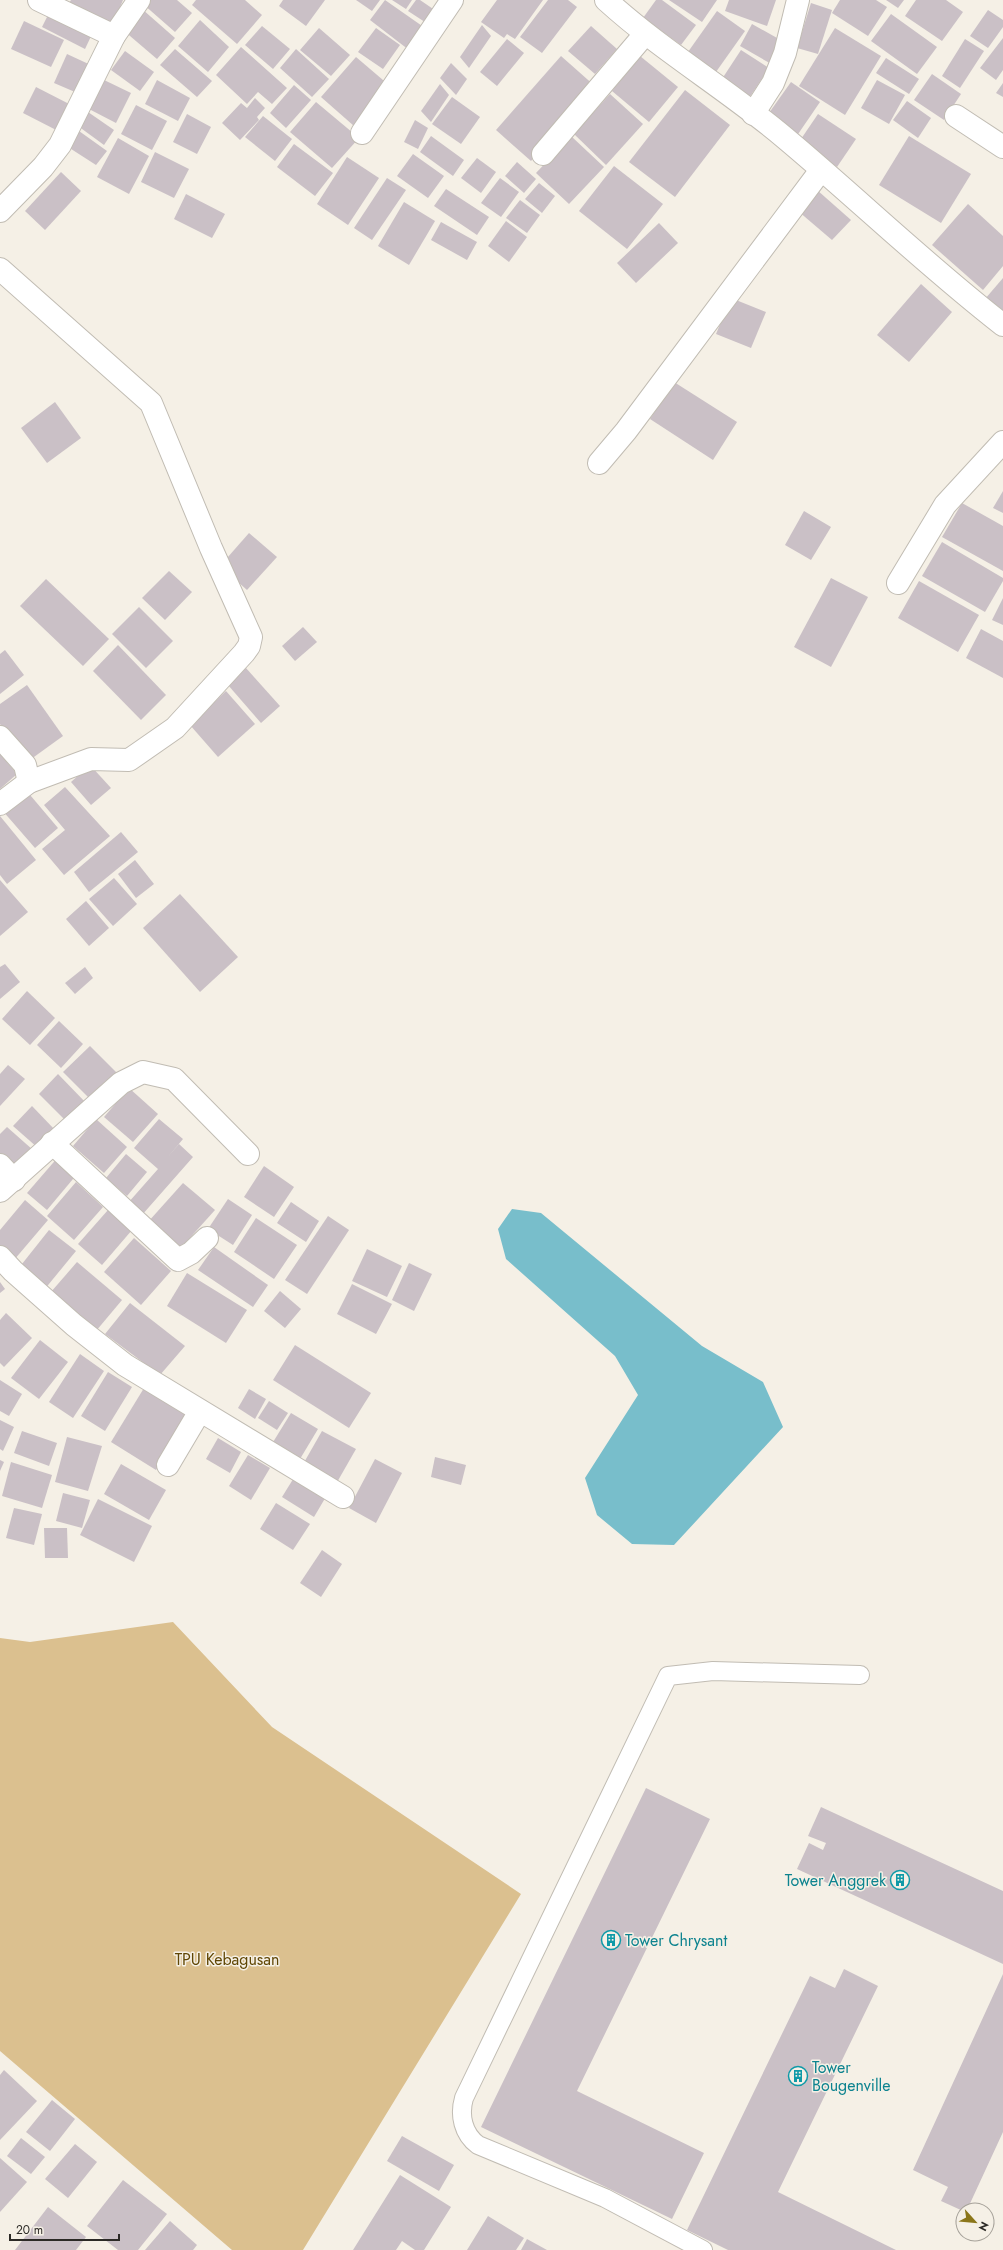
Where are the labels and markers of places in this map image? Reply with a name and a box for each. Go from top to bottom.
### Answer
place label: Tower Anggrek [785,1869,887,1892]
building icon: Tower Anggrek [889,1869,911,1891]
building icon: Tower Chrysant [600,1929,622,1951]
place label: Tower Chrysant [625,1929,727,1952]
place label: Tower Bougenville [812,2056,891,2097]
building icon: Tower Bougenville [787,2065,809,2087]

